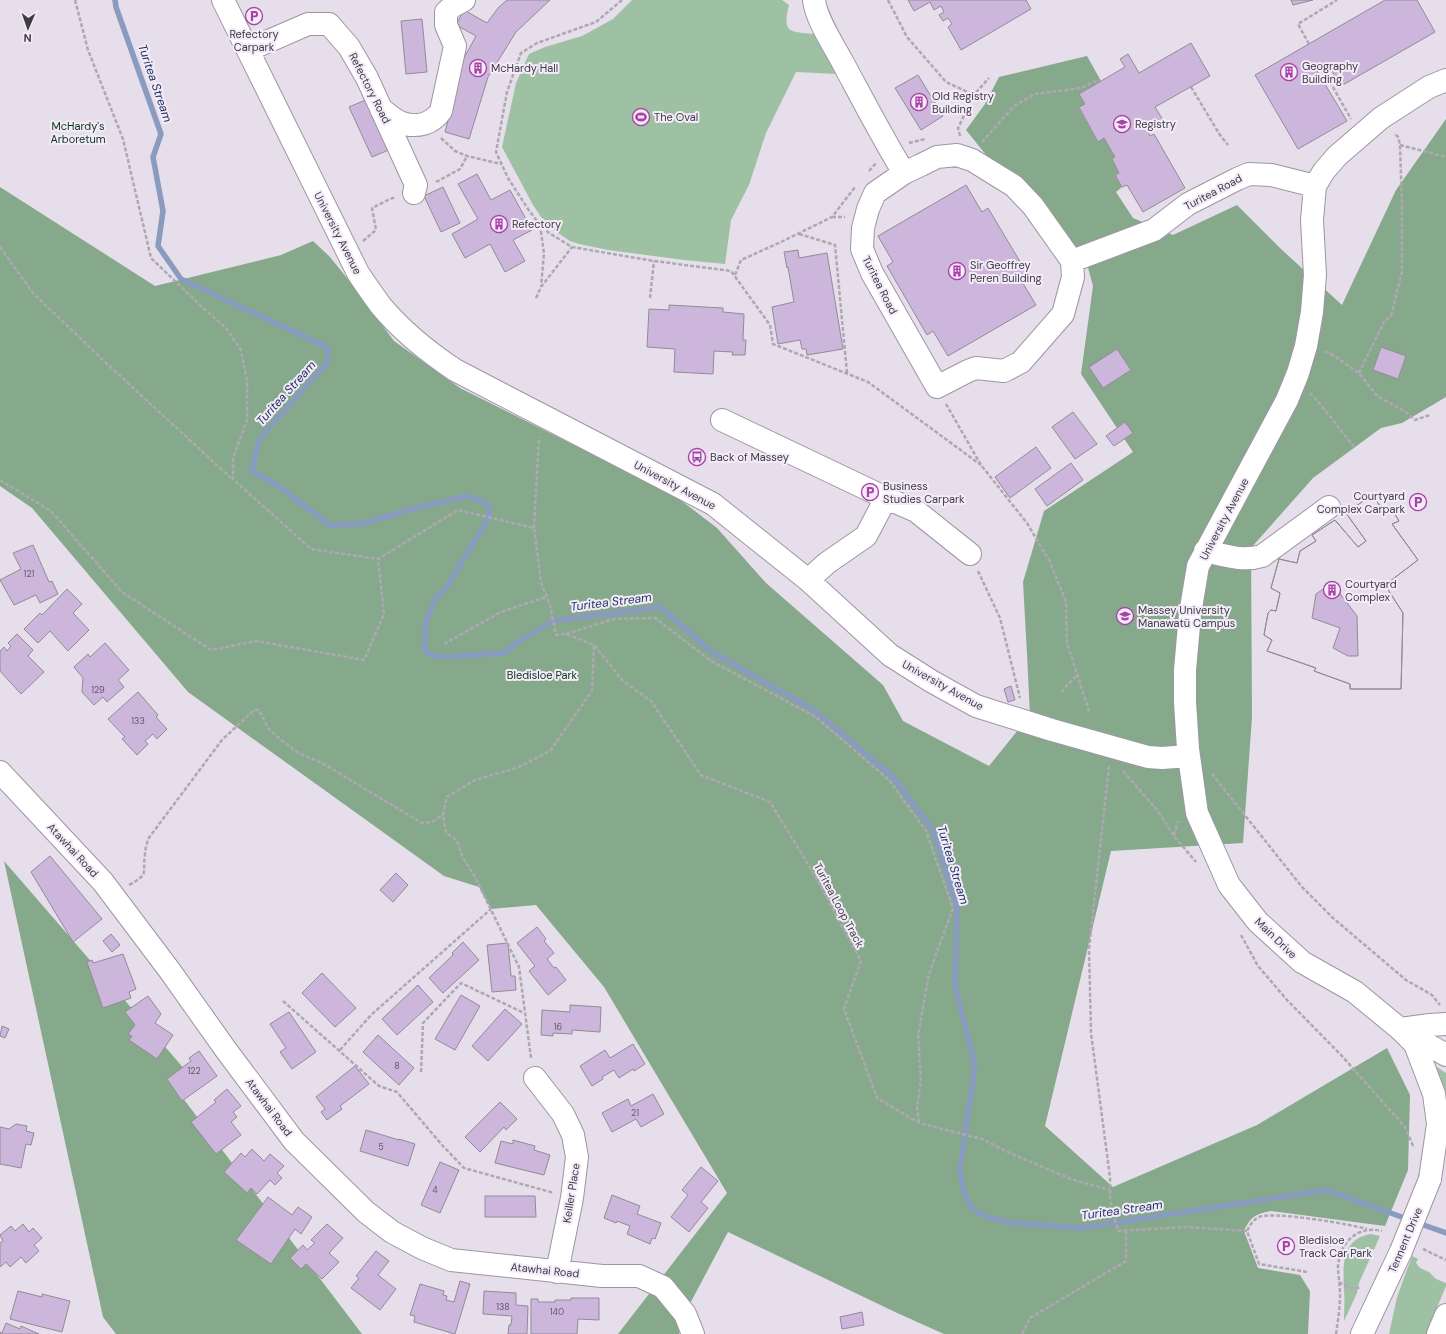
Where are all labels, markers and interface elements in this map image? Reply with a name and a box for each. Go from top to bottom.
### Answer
parking icon: Refectory Carpark [244,6,264,26]
north arrow [8,8,48,48]
place label: Refectory Carpark [229,27,279,54]
text: N [23,31,32,45]
water label: Turitea Stream [134,42,176,125]
street label: Refectory Road [346,50,394,126]
building icon: McHardy Hall [468,58,488,78]
place label: Geography Building [1302,59,1358,86]
place label: McHardy Hall [491,61,558,75]
building icon: Geography Building [1279,62,1299,82]
place label: Old Registry Building [932,89,994,116]
building icon: Old Registry Building [909,92,929,112]
sports icon: The Oval [631,107,651,127]
place label: The Oval [654,110,698,124]
school or university icon: Registry [1112,114,1132,134]
place label: Registry [1135,117,1176,131]
park label: McHardy's Arboretum [50,119,106,146]
street label: Turitea Road [1182,171,1244,213]
street label: University Avenue [311,189,365,277]
building icon: Refectory [489,214,509,234]
place label: Refectory [512,217,561,231]
street label: Turitea Road [859,254,901,317]
place label: Sir Geoffrey Peren Building [970,258,1042,285]
building icon: Sir Geoffrey Peren Building [947,261,967,281]
water label: Turitea Stream [253,357,320,429]
bus stop icon: Back of Massey [687,447,707,467]
place label: Back of Massey [710,450,789,464]
street label: University Avenue [632,457,718,513]
street label: University Avenue [1196,476,1252,562]
place label: Business Studies Carpark [883,479,965,506]
parking icon: Business Studies Carpark [860,482,880,502]
place label: Courtyard Complex Carpark [1317,489,1405,516]
parking icon: Courtyard Complex Carpark [1408,492,1428,512]
house number: 121 [24,568,35,580]
place label: Courtyard Complex [1345,577,1397,604]
building icon: Courtyard Complex [1322,580,1342,600]
water label: Turitea Stream [569,589,653,615]
place label: Massey University Manawatū Campus [1138,603,1235,630]
school or university icon: Massey University Manawatū Campus [1115,606,1135,626]
street label: University Avenue [900,657,986,713]
park label: Bledisloe Park [507,668,578,682]
house number: 129 [91,684,105,696]
house number: 133 [131,715,145,727]
street label: Atawhai Road [44,820,102,880]
water label: Turitea Stream [933,824,973,907]
street label: Turitea Loop Track [811,860,867,950]
street label: Main Drive [1252,914,1300,962]
house number: 16 [554,1021,563,1033]
house number: 8 [394,1060,400,1072]
house number: 122 [187,1065,201,1077]
street label: Atawhai Road [243,1075,295,1139]
house number: 21 [631,1107,639,1119]
house number: 5 [378,1141,384,1153]
street label: Keiller Place [559,1162,583,1224]
house number: 4 [432,1184,438,1196]
water label: Turitea Stream [1080,1196,1164,1224]
street label: Tennent Drive [1385,1205,1425,1275]
place label: Bledisloe Track Car Park [1299,1233,1372,1260]
parking icon: Bledisloe Track Car Park [1276,1236,1296,1256]
street label: Atawhai Road [510,1259,580,1281]
house number: 138 [496,1301,510,1313]
house number: 140 [550,1306,564,1318]

